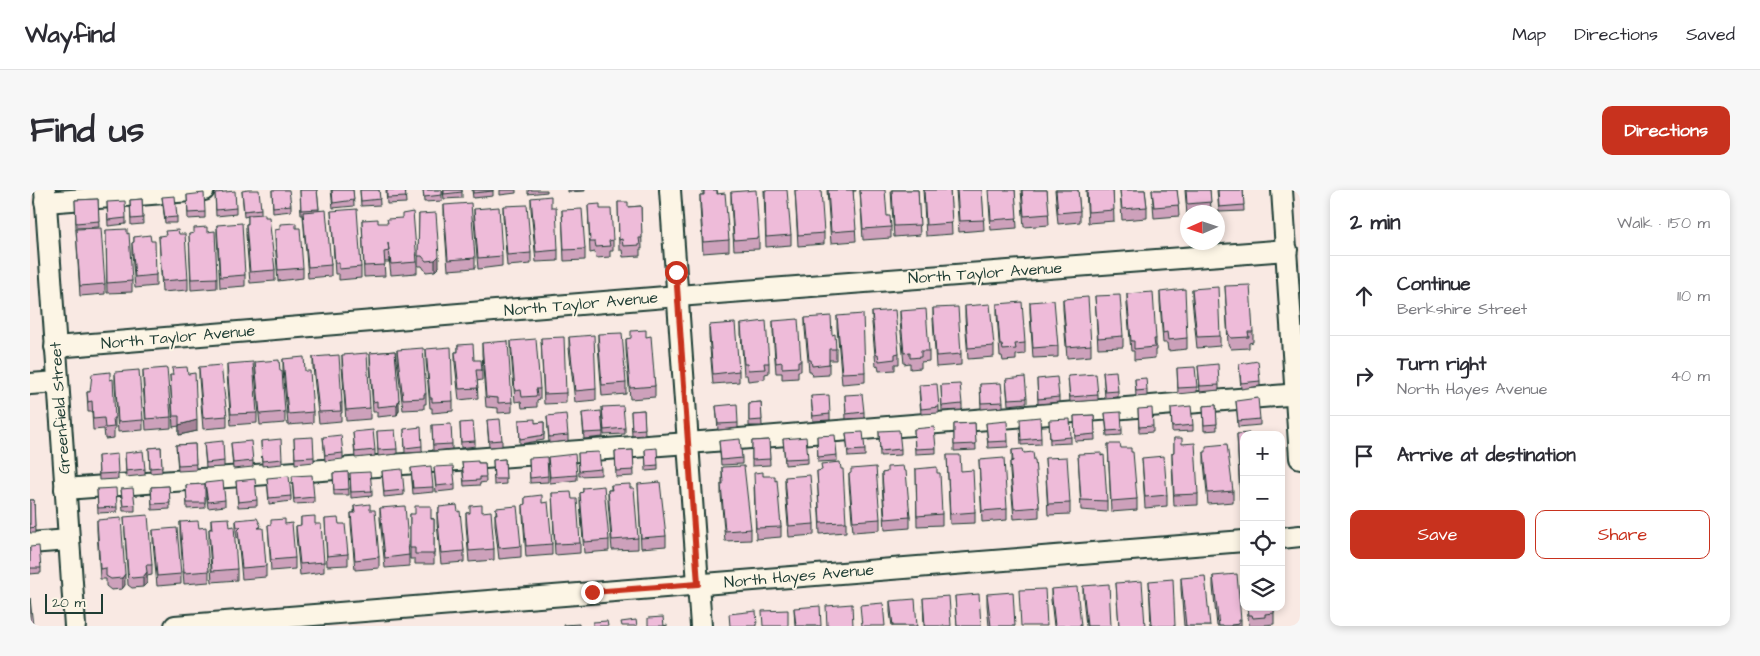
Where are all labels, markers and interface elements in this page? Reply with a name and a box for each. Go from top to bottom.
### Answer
text: Wayfind [25,18,115,52]
text: Map [1512,22,1546,47]
text: Directions [1574,22,1658,47]
text: Saved [1686,22,1735,47]
text: Find us [30,106,144,155]
button: Directions [1602,106,1730,155]
north arrow [1180,205,1225,250]
text: 2 min [1350,208,1400,237]
text: Walk · 150 m [1617,212,1710,234]
street label: North Taylor Avenue [907,257,1063,290]
route start [665,261,688,284]
text: Continue [1397,271,1471,298]
icon: ahead [1350,282,1378,310]
text: 110 m [1677,285,1710,307]
street label: North Taylor Avenue [503,286,659,323]
text: Berkshire Street [1397,298,1527,320]
street label: North Taylor Avenue [100,319,256,356]
street label: Greenfield Street [44,341,76,475]
text: Turn right [1397,351,1486,378]
icon: right [1350,362,1378,390]
text: 40 m [1670,365,1710,387]
text: North Hayes Avenue [1397,378,1547,400]
map controls [1240,431,1285,611]
button: + [1240,431,1285,476]
icon: arrive [1350,442,1378,470]
text: Arrive at destination [1397,442,1576,469]
button: − [1240,476,1285,521]
button: Save [1350,510,1525,559]
button: Share [1535,510,1710,559]
button: locate [1240,521,1285,566]
street label: North Hayes Avenue [723,558,875,595]
button: layers [1240,566,1285,611]
route end [581,581,604,604]
scale bar [45,591,102,614]
text: 20 m [52,593,85,613]

